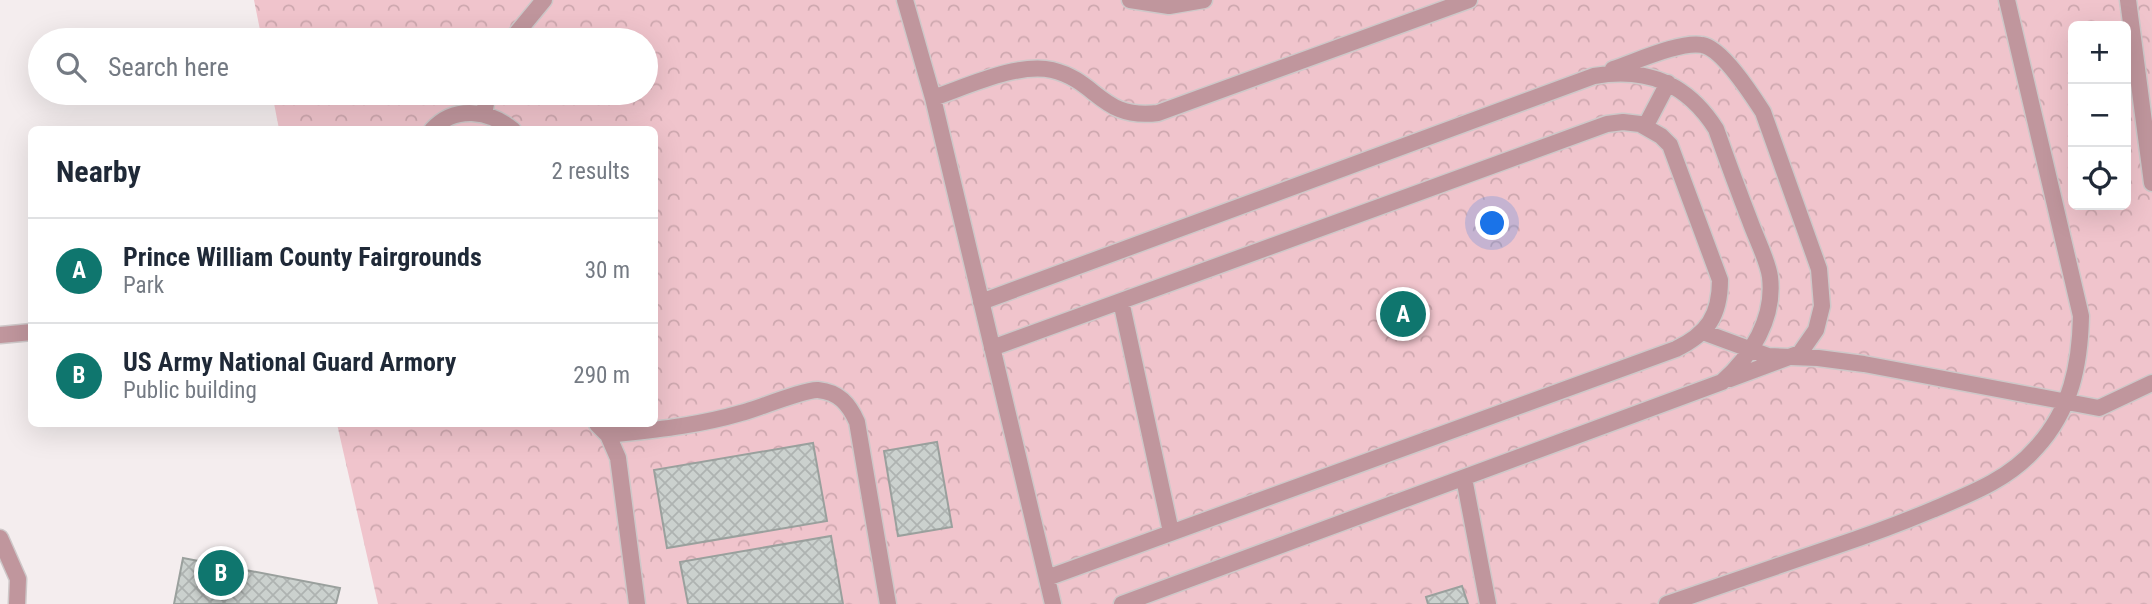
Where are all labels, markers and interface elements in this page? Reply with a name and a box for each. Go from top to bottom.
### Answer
map controls [2068,21,2131,210]
button: + [2068,21,2131,84]
search box [28,28,658,105]
icon: search [52,48,90,86]
text: Search here [108,52,229,82]
button: − [2068,84,2131,147]
button: locate [2068,147,2131,210]
text: Nearby [56,154,141,189]
text: 2 results [552,158,630,185]
your location [1475,206,1509,240]
text: Prince William County Fairgrounds [123,242,482,272]
text: A [72,257,86,284]
text: 30 m [585,257,630,284]
text: Park [123,272,164,299]
pin: A [1380,288,1426,340]
text: US Army National Guard Armory [123,347,456,377]
text: B [73,362,85,389]
text: 290 m [573,362,630,389]
text: Public building [123,377,257,404]
pin: B [198,547,244,599]

